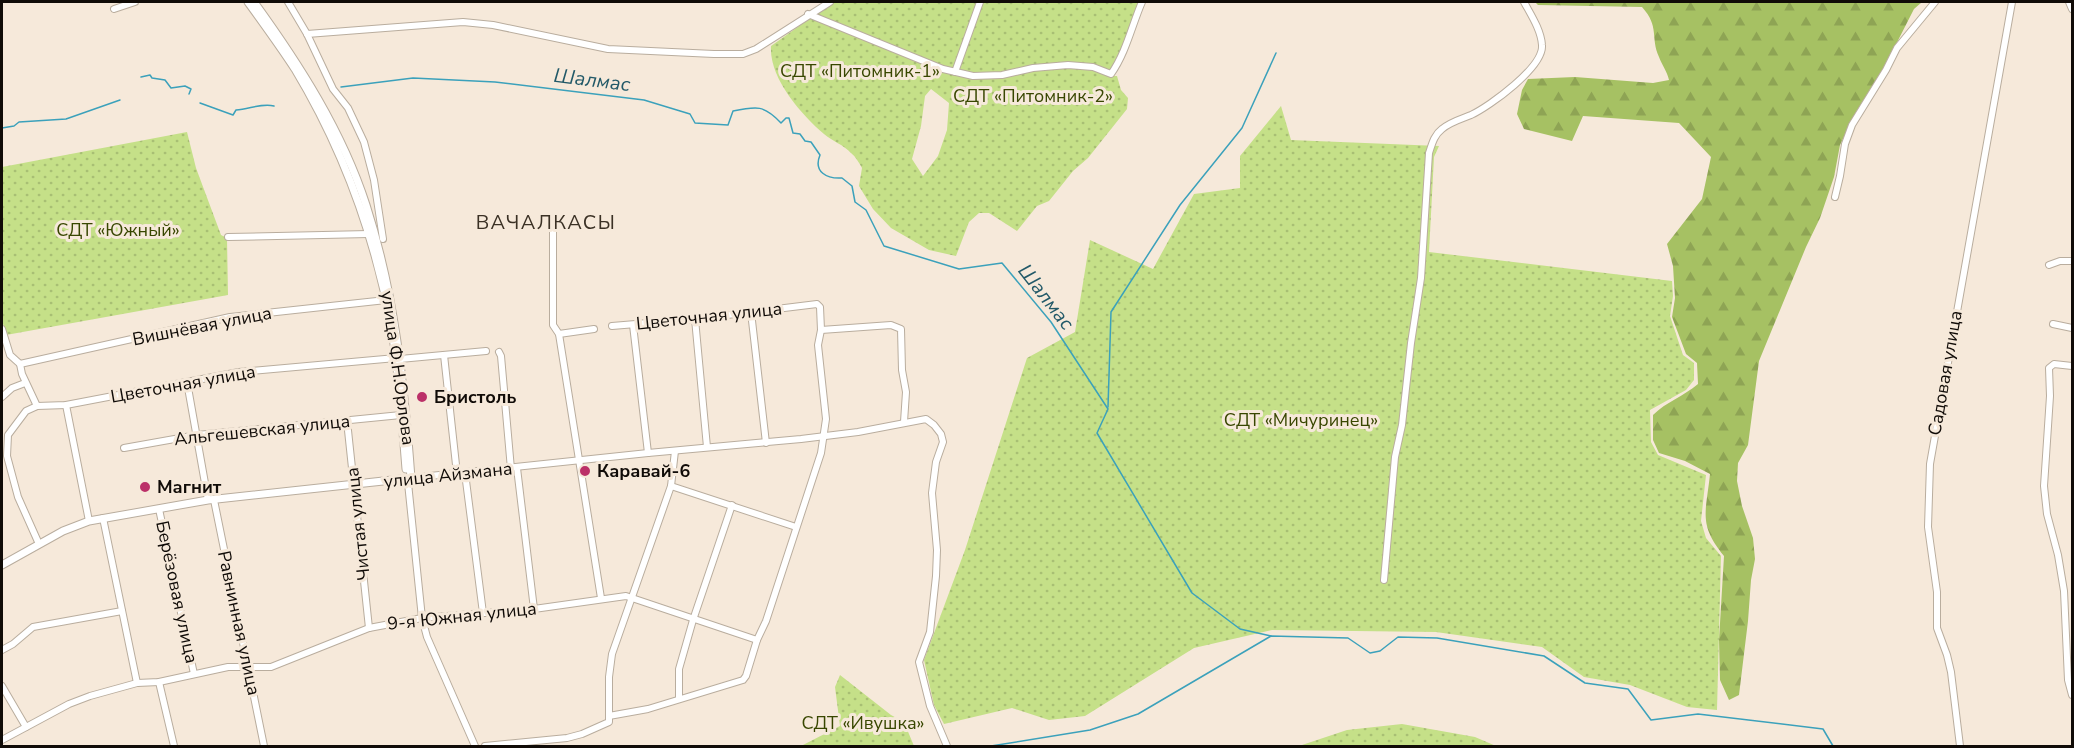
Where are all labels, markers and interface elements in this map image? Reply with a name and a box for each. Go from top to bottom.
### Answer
park label: СДТ «Питомник-1» [780,59,940,83]
water label: Шалмас [552,62,632,98]
park label: СДТ «Питомник-2» [953,84,1113,108]
district label: ВАЧАЛКАСЫ [476,209,616,236]
park label: СДТ «Южный» [56,218,180,242]
water label: Шалмас [1012,258,1081,336]
street label: улица Ф.Н.Орлова [375,289,421,447]
street label: Цветочная улица [635,296,783,336]
street label: Вишнёвая улица [130,301,274,351]
street label: Садовая улица [1922,309,1968,437]
street label: Цветочная улица [109,359,257,409]
place label: Бристоль [434,385,516,409]
marker: Бристоль [415,390,429,404]
park label: СДТ «Мичуринец» [1224,408,1378,432]
street label: Альгешевская улица [173,409,351,451]
street label: улица Айзмана [382,456,514,494]
place label: Каравай-6 [597,459,690,483]
marker: Каравай-6 [578,464,592,478]
street label: Чистая улица [340,466,376,582]
place label: Магнит [157,475,222,499]
marker: Магнит [138,480,152,494]
street label: Берёзовая улица [150,518,204,666]
street label: Равнинная улица [212,549,266,697]
street label: 9-я Южная улица [386,596,538,636]
park label: СДТ «Ивушка» [801,711,925,735]

